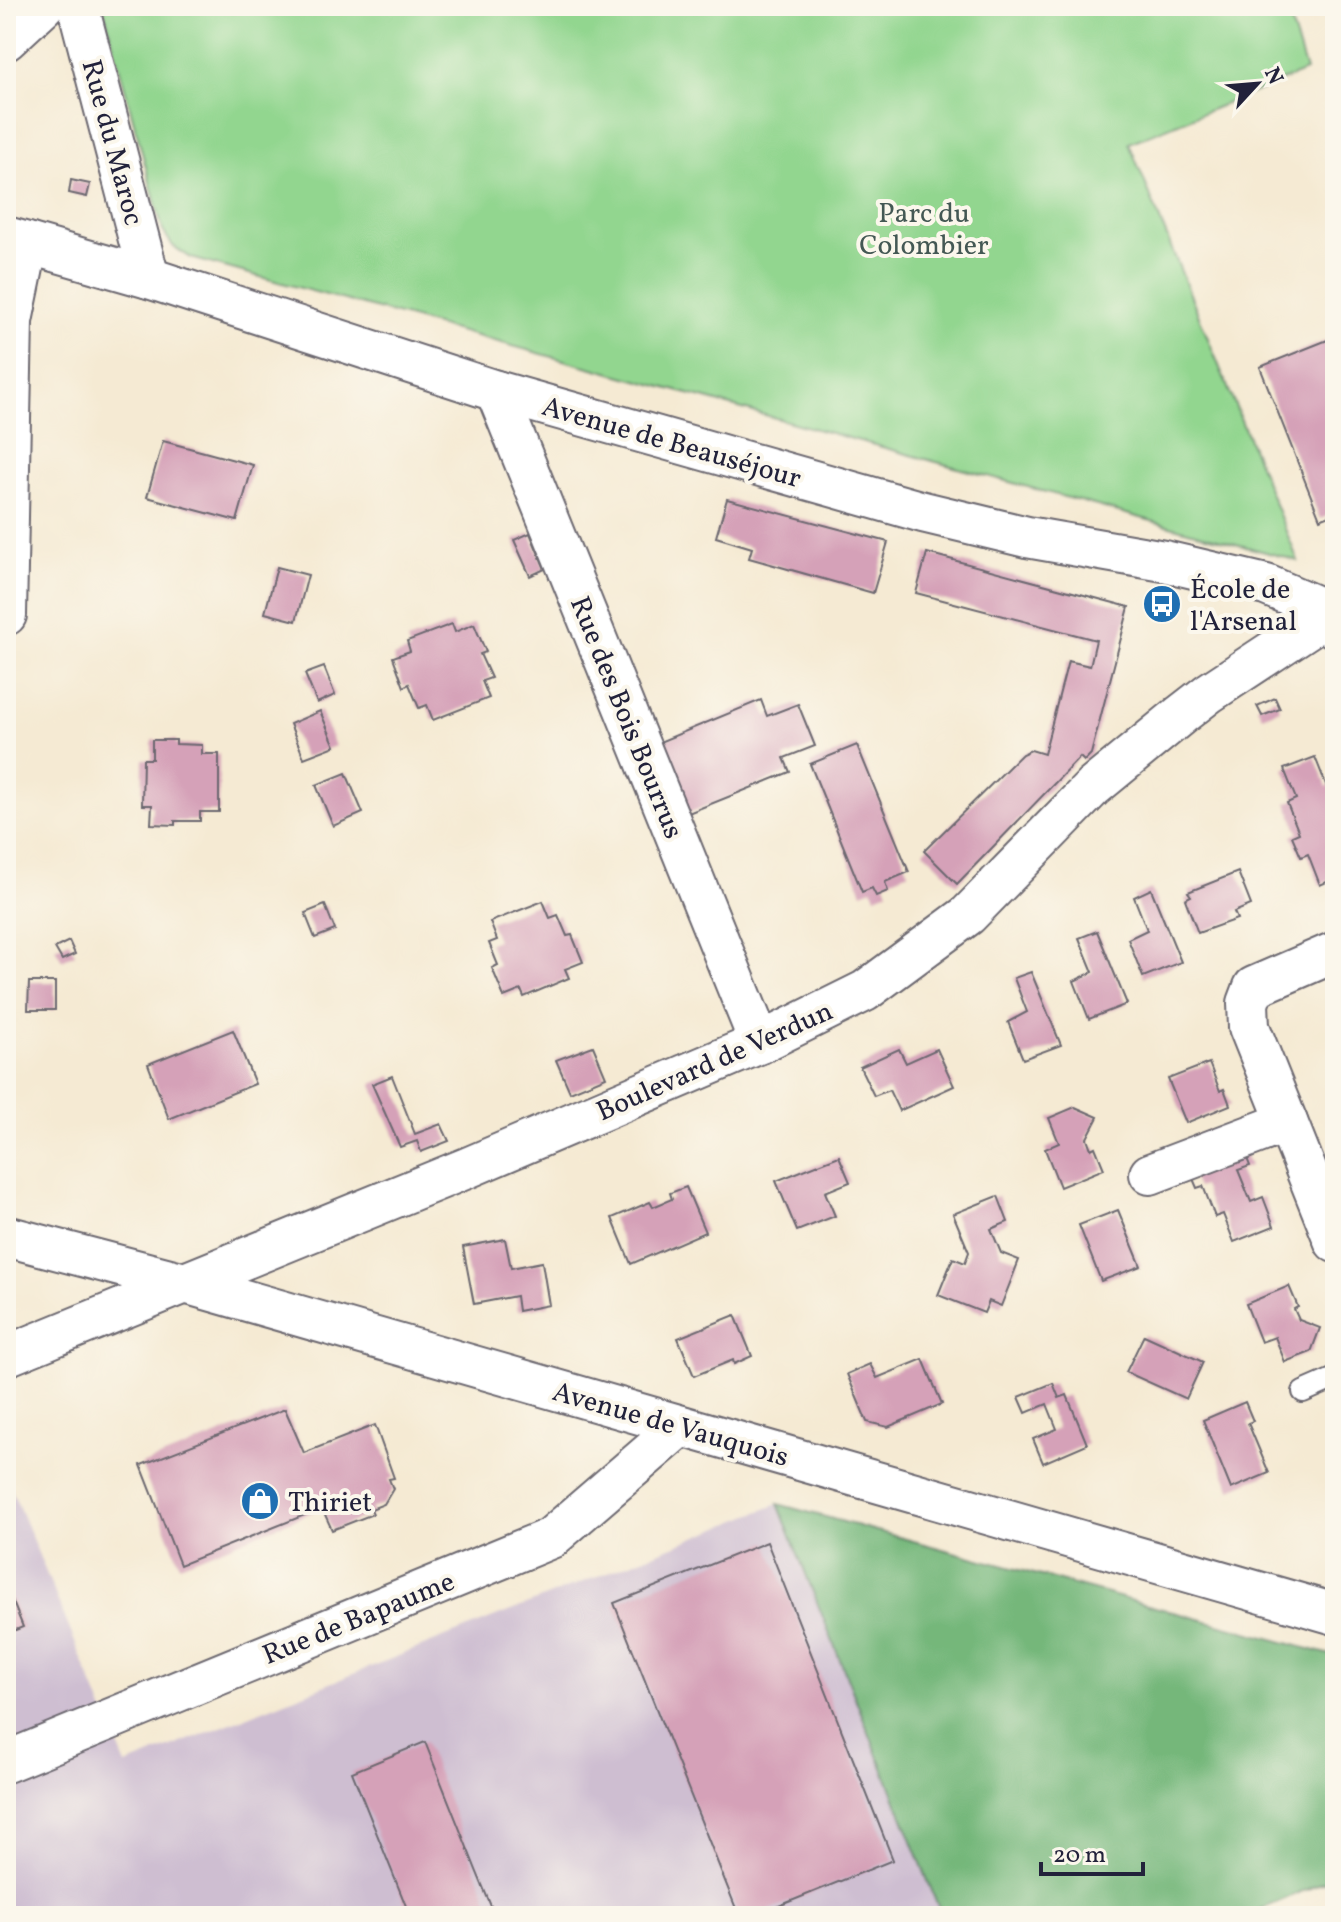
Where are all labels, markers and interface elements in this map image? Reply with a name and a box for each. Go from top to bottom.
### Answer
north arrow [1217,44,1297,124]
street label: Rue du Maroc [71,55,152,230]
text: N [1255,62,1290,90]
park label: Parc du Colombier [859,195,989,266]
street label: Avenue de Beauséjour [537,388,806,499]
place label: École de l'Arsenal [1190,571,1297,642]
bus stop icon: École de l'Arsenal [1141,583,1183,625]
street label: Rue des Bois Bourrus [559,591,692,845]
street label: Boulevard de Verdun [591,993,839,1132]
street label: Avenue de Vauquois [548,1373,793,1478]
shop icon: Thiriet [239,1480,281,1522]
place label: Thiriet [288,1484,372,1523]
street label: Rue de Bapaume [257,1563,461,1676]
scale bar [1041,1826,1143,1876]
text: 20 m [1053,1839,1106,1873]

